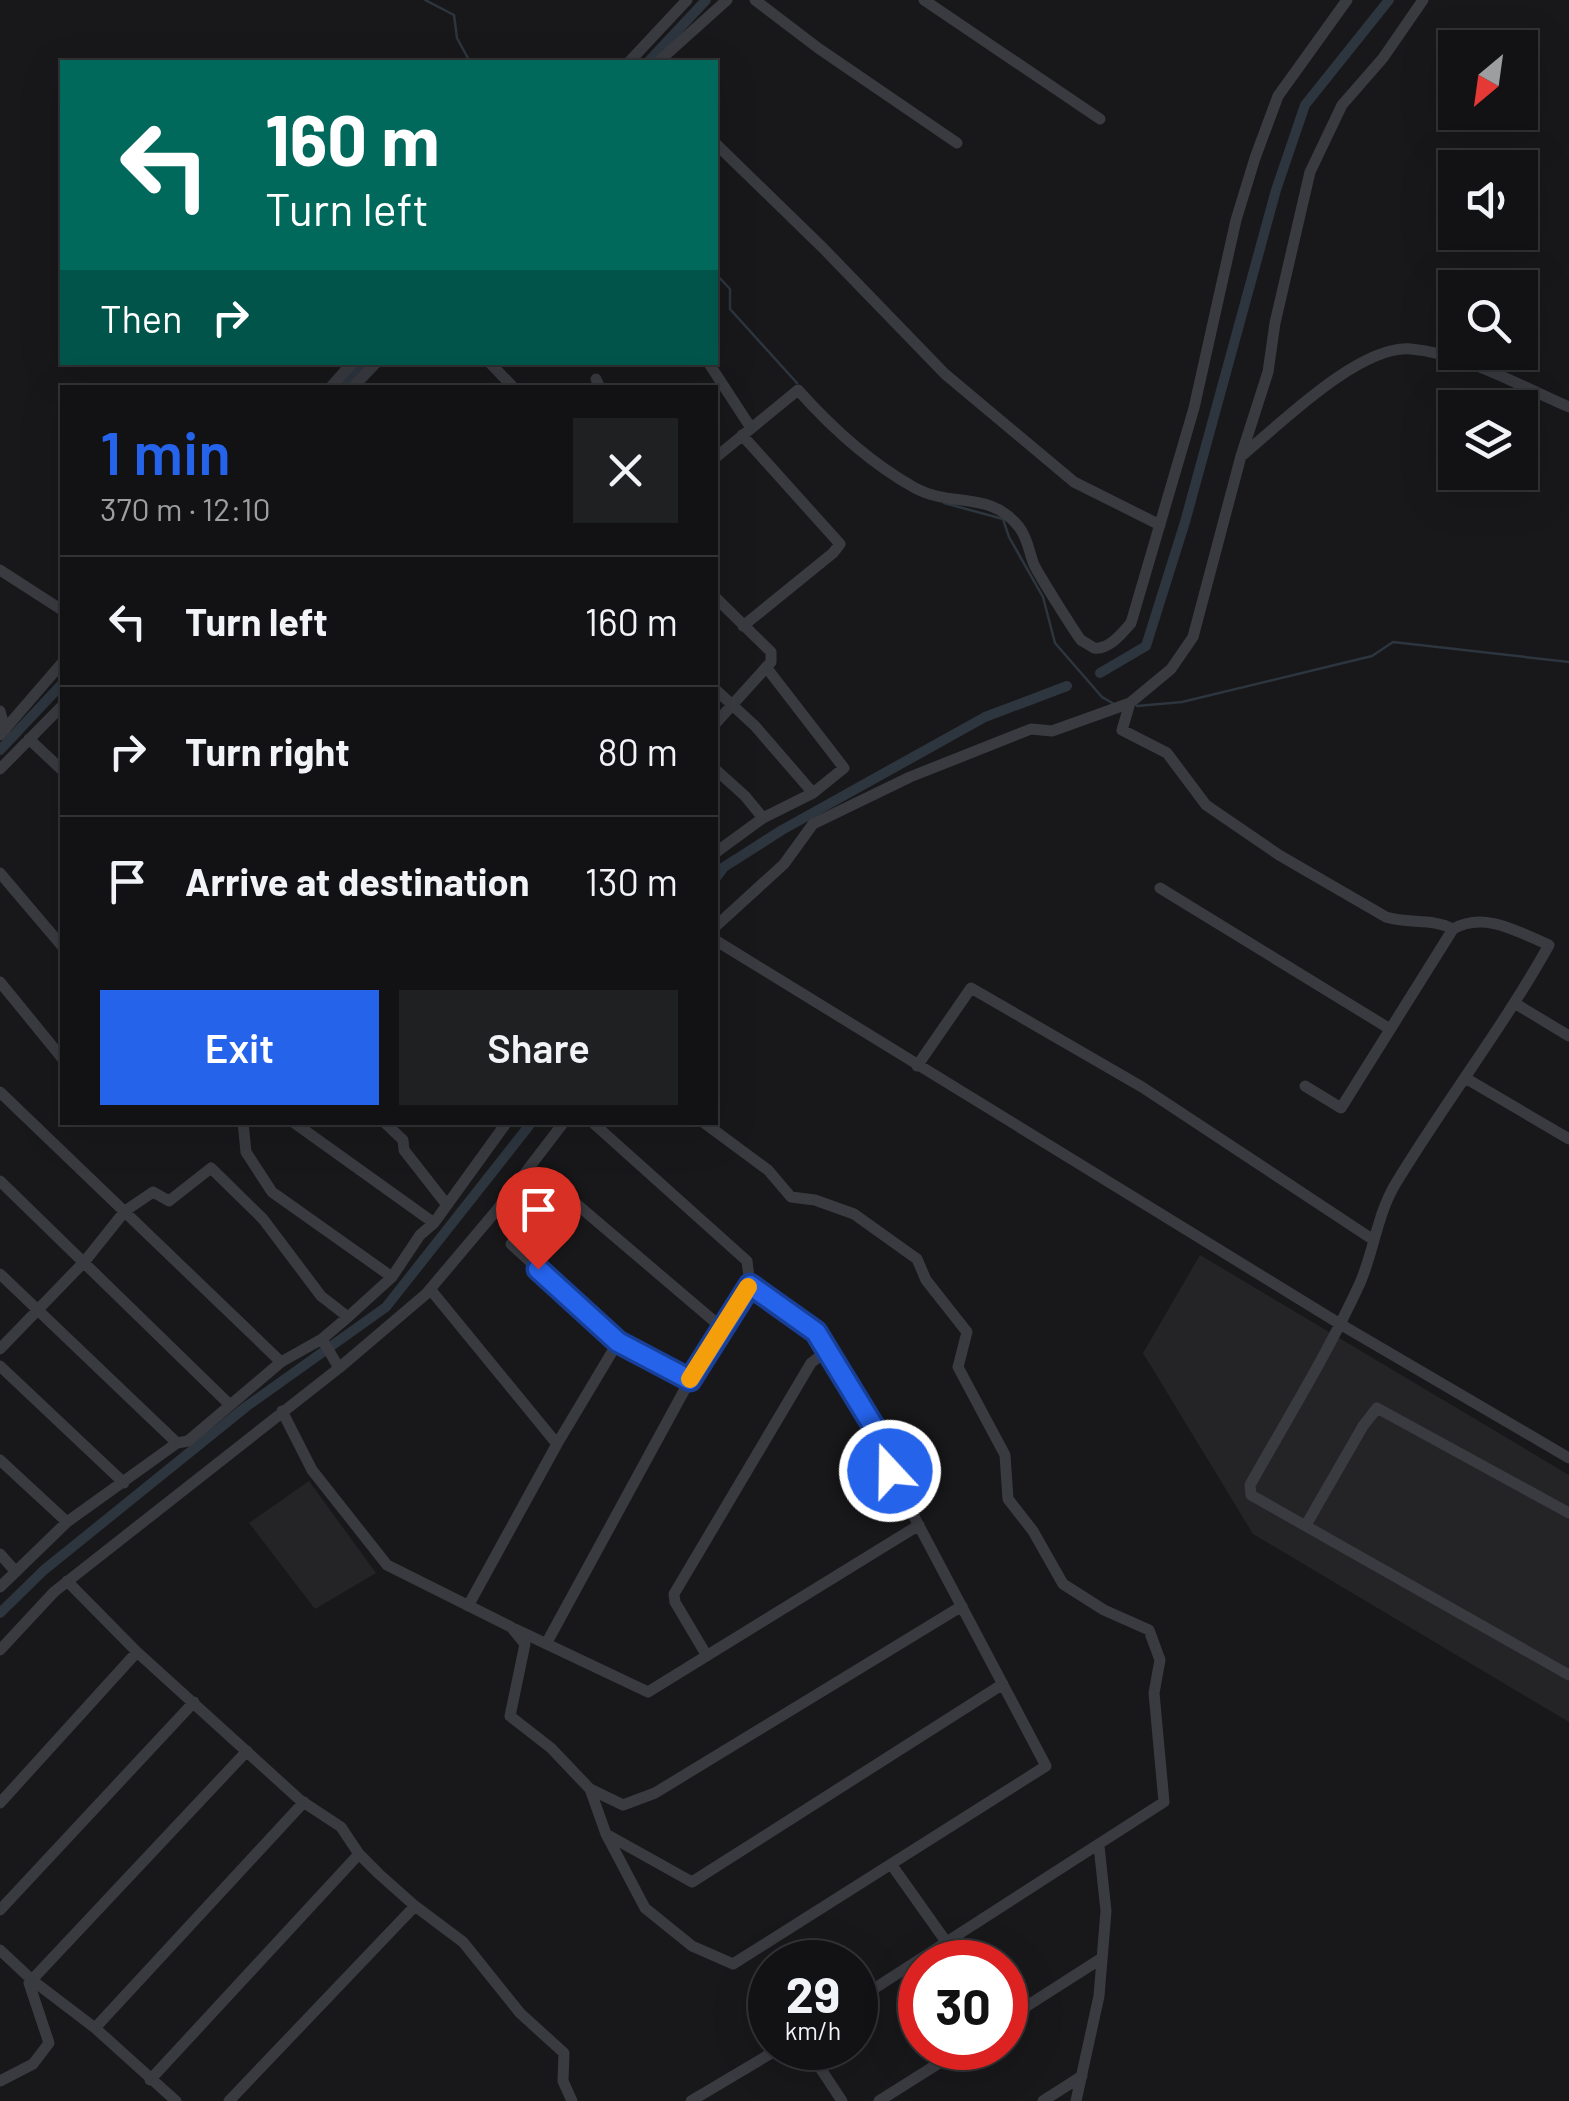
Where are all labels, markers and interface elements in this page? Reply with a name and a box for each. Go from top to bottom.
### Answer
north arrow [1438,30,1538,130]
map controls [1438,30,1538,490]
text: 160 m [265,96,440,180]
icon: left [100,100,230,230]
button: sound [1438,150,1538,250]
text: Turn left [265,181,429,235]
button: search [1438,270,1538,370]
icon: right [203,290,258,345]
text: Then [100,295,183,341]
button: layers [1438,390,1538,490]
text: 1 min [100,415,231,487]
button: close [573,418,678,523]
text: 370 m · 12:10 [100,489,271,527]
icon: left [100,594,155,649]
text: Turn left [185,598,328,644]
text: 160 m [585,598,678,644]
icon: right [100,724,155,779]
text: Turn right [185,728,350,774]
text: 80 m [598,728,678,774]
icon: arrive [100,854,155,909]
text: Arrive at destination [185,858,530,904]
text: 130 m [585,858,678,904]
button: Exit [100,990,379,1105]
button: Share [399,990,678,1105]
pin [496,1167,581,1270]
icon: arrive [511,1182,566,1237]
position arrow [838,1419,942,1523]
speed limit sign: 30 [898,1940,1028,2070]
text: 29 [786,1963,840,2023]
text: km/h [785,2015,841,2045]

